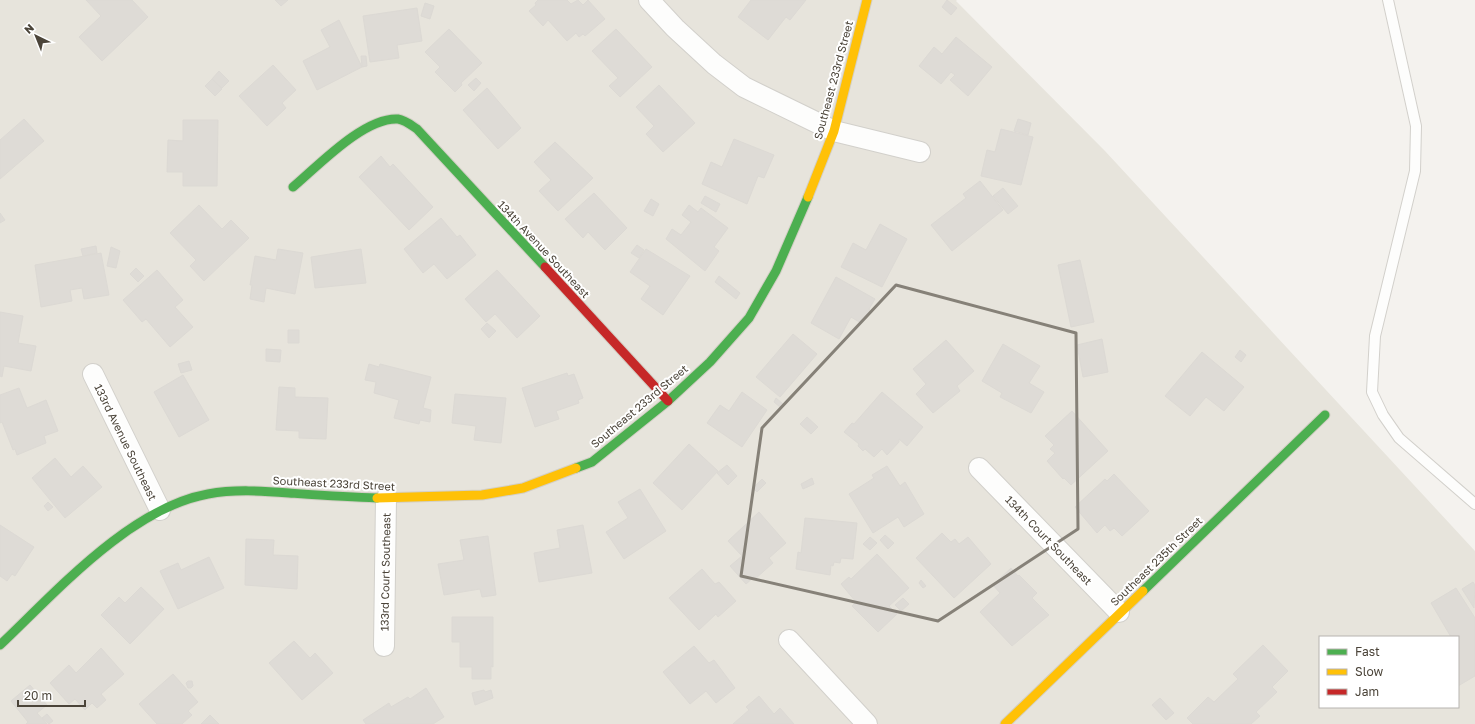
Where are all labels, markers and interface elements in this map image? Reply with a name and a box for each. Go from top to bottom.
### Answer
north arrow [16,16,56,56]
street label: Southeast 233rd Street [811,19,855,141]
text: N [21,21,36,36]
street label: 134th Avenue Southeast [496,198,592,300]
street label: Southeast 233rd Street [588,362,690,450]
street label: 133rd Avenue Southeast [92,382,160,502]
street label: Southeast 233rd Street [272,473,396,493]
street label: 134th Court Southeast [1003,493,1095,587]
street label: 133rd Court Southeast [377,513,393,631]
street label: Southeast 235th Street [1107,514,1205,608]
legend [1319,636,1459,708]
text: Fast [1355,644,1380,659]
text: Slow [1355,664,1383,679]
scale bar [18,682,85,708]
text: Jam [1355,684,1379,699]
text: 20 m [24,688,52,703]

